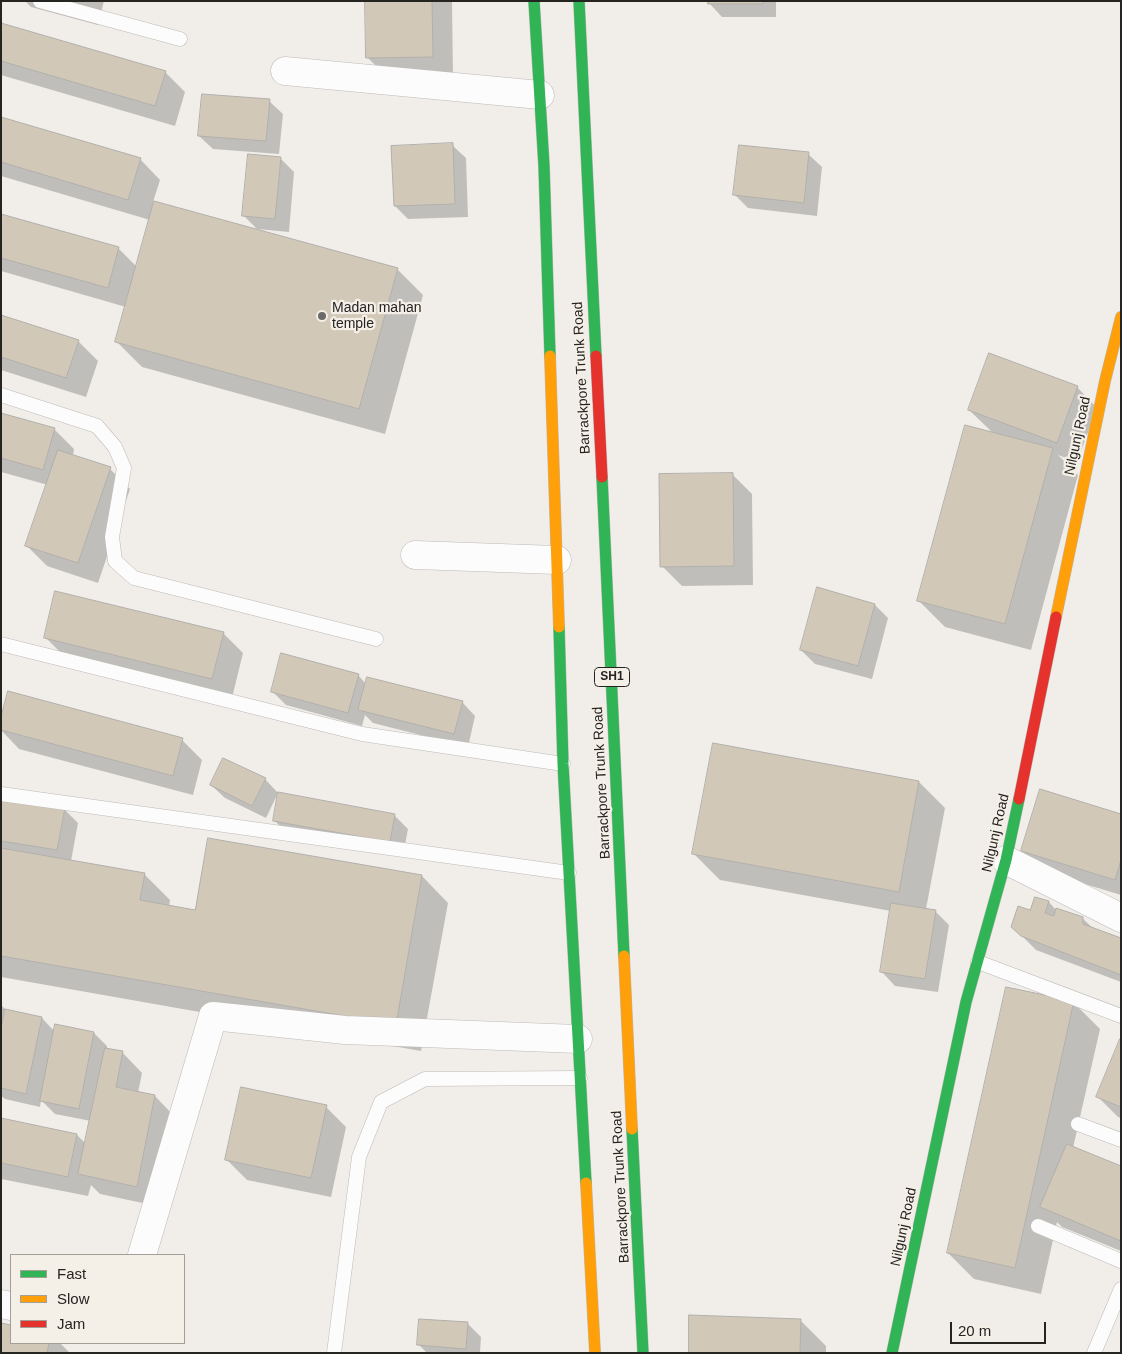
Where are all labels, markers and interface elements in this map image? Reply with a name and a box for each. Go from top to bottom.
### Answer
place label: Madan mahan temple [332,300,422,332]
street label: Barrackpore Trunk Road [570,301,594,455]
marker: Madan mahan temple [316,310,328,322]
street label: Nilgunj Road [1061,395,1095,477]
road number: SH1 [594,668,630,686]
street label: Barrackpore Trunk Road [590,706,614,860]
street label: Nilgunj Road [979,792,1013,874]
street label: Barrackpore Trunk Road [609,1110,633,1264]
street label: Nilgunj Road [887,1186,921,1268]
legend [10,1254,185,1344]
text: Fast [57,1265,86,1282]
text: Slow [57,1290,90,1307]
scale bar [952,1312,1048,1344]
text: Jam [57,1315,85,1332]
text: 20 m [958,1322,991,1339]

